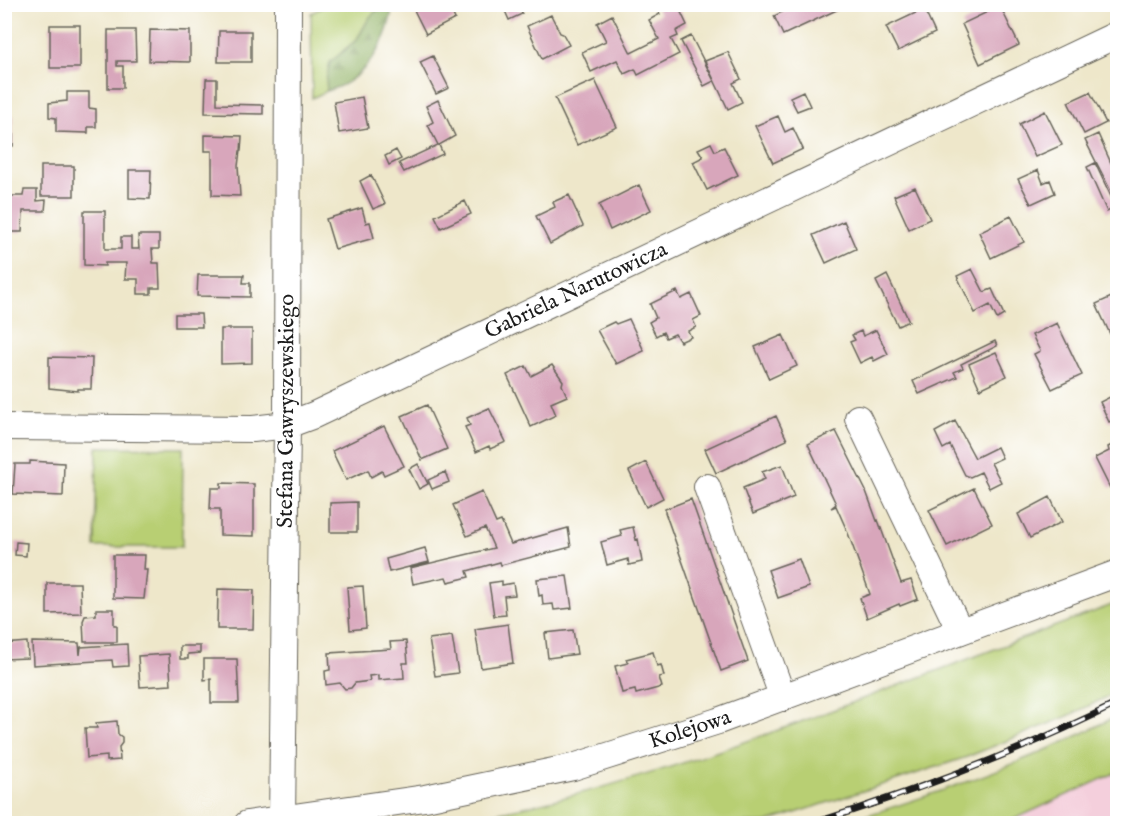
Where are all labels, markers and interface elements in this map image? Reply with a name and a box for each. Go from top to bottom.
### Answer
street label: Gabriela Narutowicza [480,235,672,346]
street label: Stefana Gawryszewskiego [272,294,301,528]
street label: Kolejowa [646,703,736,756]

